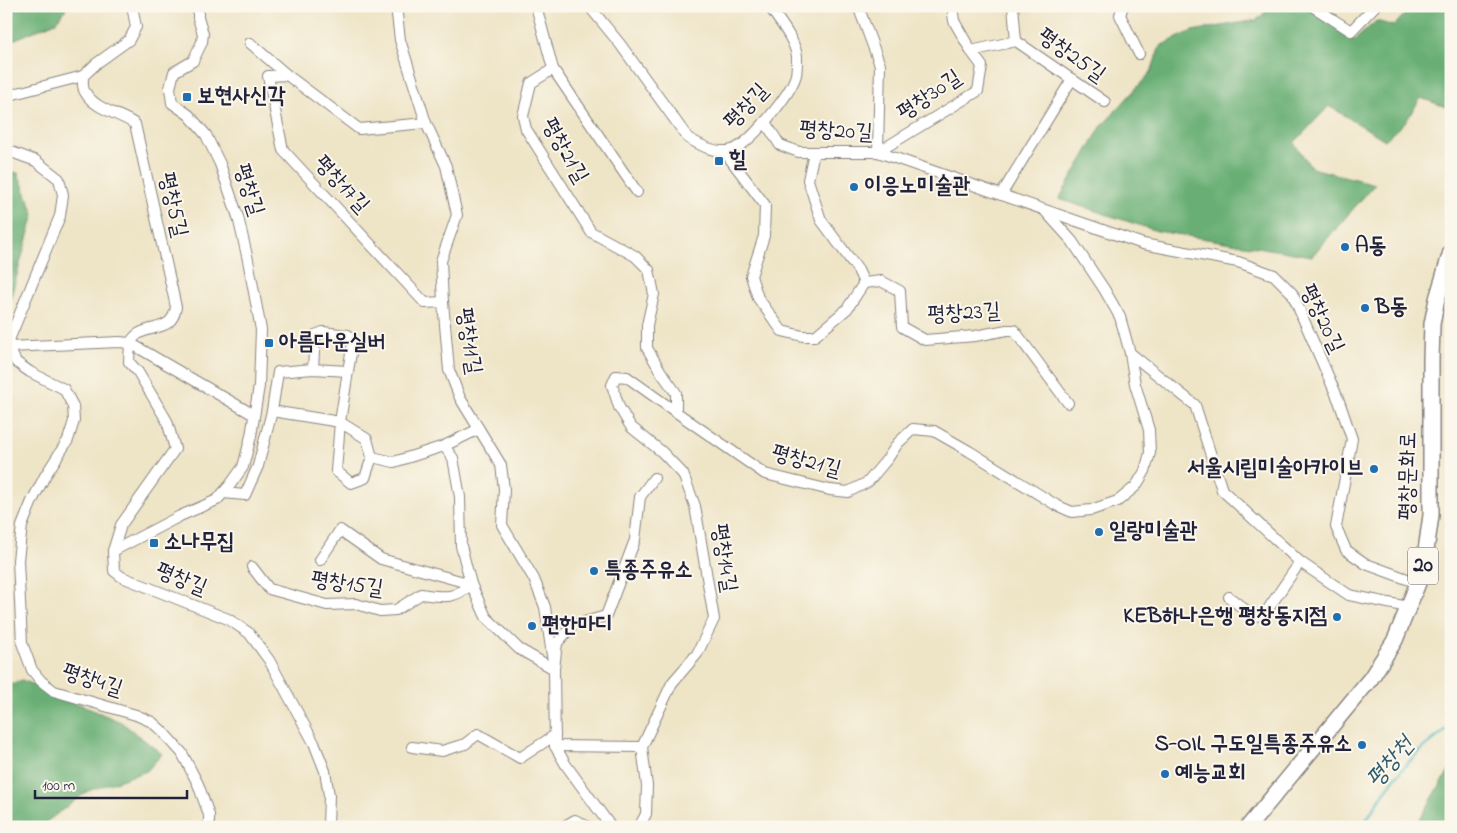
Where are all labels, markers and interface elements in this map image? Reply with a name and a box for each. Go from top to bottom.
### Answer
street label: 평창25길 [1030,21,1112,91]
street label: 평창30길 [891,63,969,129]
street label: 평창길 [717,76,777,137]
place label: 보현사신각 [197,81,286,113]
marker: 보현사신각 [181,91,193,103]
street label: 평창21길 [532,112,596,190]
street label: 평창20길 [798,114,874,150]
place label: 힐 [729,145,747,177]
street label: 평창17길 [306,149,376,221]
marker: 힐 [713,155,725,167]
street label: 평창길 [225,160,272,220]
street label: 평창5길 [149,169,195,241]
place label: 이응노미술관 [864,171,971,203]
marker: 이응노미술관 [848,181,860,193]
place label: A동 [1355,231,1387,263]
marker: A동 [1339,241,1351,253]
street label: 평창20길 [1290,279,1352,359]
place label: B동 [1374,292,1408,324]
street label: 평창23길 [927,296,1002,332]
marker: B동 [1359,302,1371,314]
street label: 평창11길 [447,305,489,377]
place label: 아름다운실버 [279,327,385,359]
marker: 아름다운실버 [263,337,275,349]
street label: 평창문화로 [1392,431,1426,521]
street label: 평창21길 [768,437,845,487]
place label: 서울시립미술아카이브 [1187,453,1364,485]
marker: 서울시립미술아카이브 [1368,463,1380,475]
place label: 일랑미술관 [1109,516,1198,548]
street label: 평창14길 [702,521,744,595]
marker: 일랑미술관 [1093,526,1105,538]
place label: 소나무집 [164,527,235,559]
marker: 소나무집 [148,537,160,549]
road number: 20 [1408,548,1438,584]
street label: 평창길 [150,555,212,605]
place label: 특종주유소 [604,555,693,587]
street label: 평창15길 [309,564,386,606]
marker: 특종주유소 [588,565,600,577]
place label: KEB하나은행 평창동지점 [1123,601,1327,633]
place label: 편한마디 [542,610,613,642]
marker: KEB하나은행 평창동지점 [1331,611,1343,623]
marker: 편한마디 [526,620,538,632]
street label: 평창4길 [57,656,127,706]
water label: 평창천 [1359,728,1425,796]
place label: S-OIL 구도일특종주유소 [1155,729,1352,761]
marker: S-OIL 구도일특종주유소 [1356,739,1368,751]
place label: 예능교회 [1175,758,1246,790]
scale bar [35,768,188,800]
marker: 예능교회 [1159,768,1171,780]
text: 100 m [42,775,75,797]

